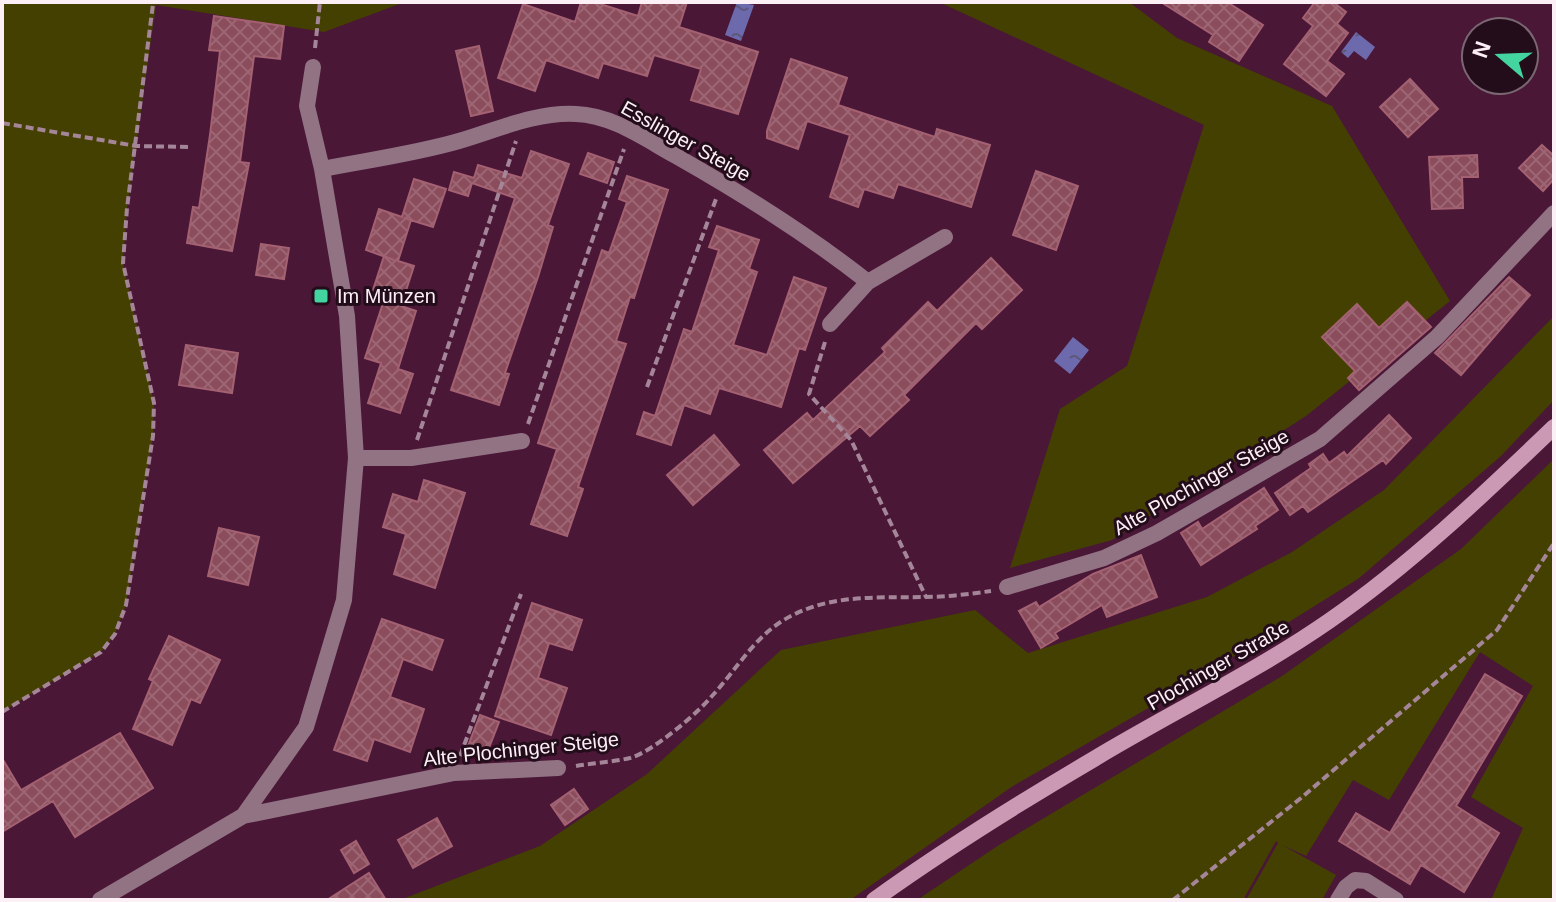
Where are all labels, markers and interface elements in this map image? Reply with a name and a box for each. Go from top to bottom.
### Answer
north arrow [1460,16,1540,96]
text: N [1467,38,1496,61]
street label: Esslinger Steige [617,96,755,186]
place label: Im Münzen [337,285,436,307]
marker: Im Münzen [312,287,330,305]
street label: Alte Plochinger Steige [1110,425,1292,539]
street label: Plochinger Straße [1143,615,1293,715]
street label: Alte Plochinger Steige [422,728,620,770]

